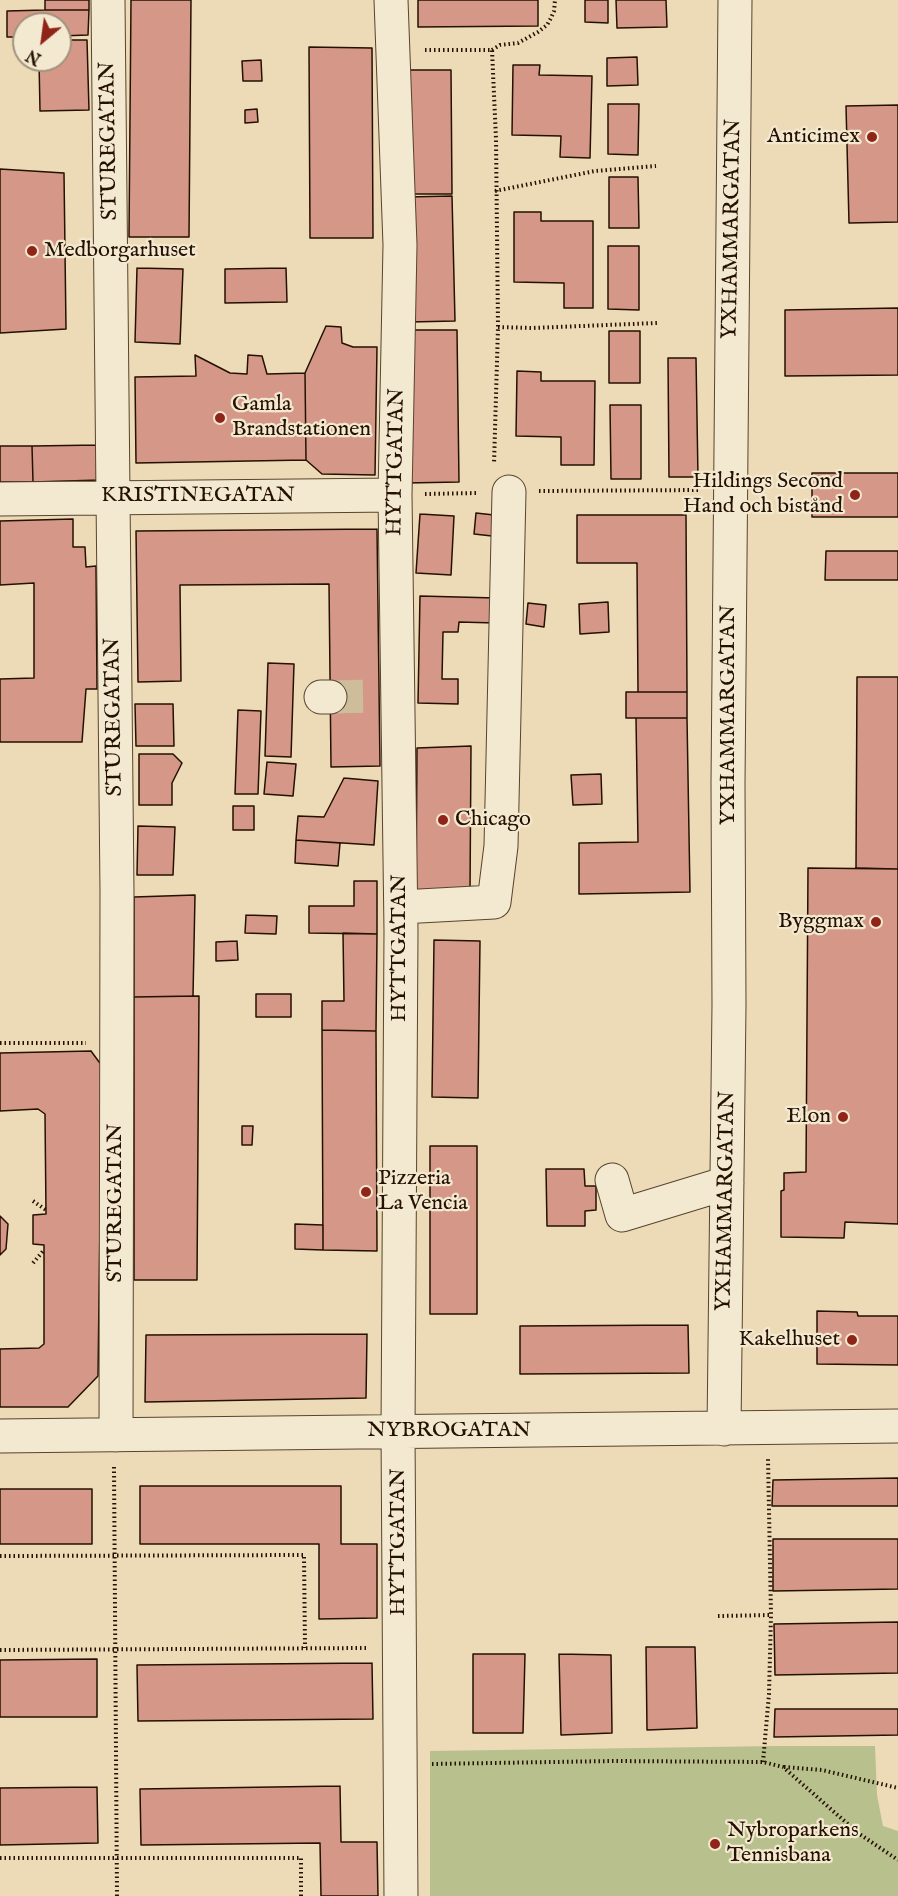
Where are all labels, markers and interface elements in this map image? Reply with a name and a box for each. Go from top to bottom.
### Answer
north arrow [12,12,72,72]
text: N [23,44,45,68]
street label: STUREGATAN [95,61,125,221]
street label: YXHAMMARGATAN [718,119,748,339]
place label: Anticimex [767,124,860,150]
marker: Anticimex [865,130,879,144]
place label: Medborgarhuset [44,238,196,264]
marker: Medborgarhuset [25,244,39,258]
street label: HYTTGATAN [383,388,411,536]
place label: Gamla Brandstationen [232,392,371,444]
marker: Gamla Brandstationen [213,411,227,425]
place label: Hildings Second Hand och bistånd [683,469,843,520]
street label: KRISTINEGATAN [101,483,295,509]
marker: Hildings Second Hand och bistånd [848,488,862,502]
street label: YXHAMMARGATAN [716,605,742,825]
street label: STUREGATAN [100,637,130,797]
place label: Chicago [455,807,531,833]
marker: Chicago [436,813,450,827]
street label: HYTTGATAN [387,874,413,1022]
place label: Byggmax [778,909,864,935]
marker: Byggmax [869,915,883,929]
street label: YXHAMMARGATAN [712,1091,742,1311]
place label: Elon [786,1104,831,1130]
marker: Elon [836,1110,850,1124]
street label: STUREGATAN [103,1124,129,1282]
place label: Pizzeria La Vencia [378,1166,468,1218]
marker: Pizzeria La Vencia [359,1185,373,1199]
place label: Kakelhuset [738,1327,840,1353]
marker: Kakelhuset [845,1333,859,1347]
street label: NYBROGATAN [367,1418,531,1444]
street label: HYTTGATAN [386,1468,412,1616]
place label: Nybroparkens Tennisbana [727,1818,859,1870]
marker: Nybroparkens Tennisbana [708,1837,722,1851]

